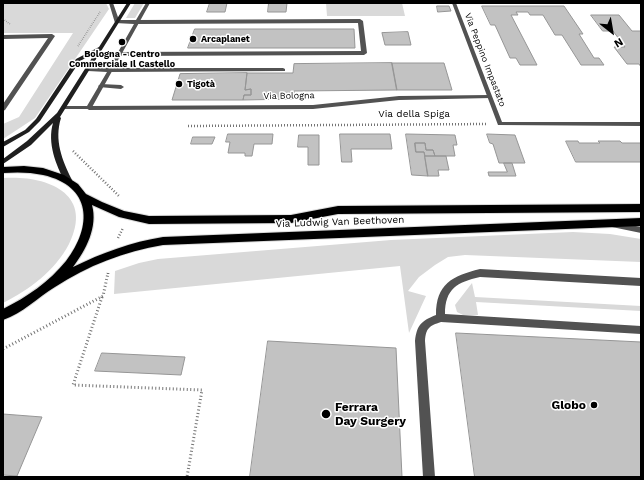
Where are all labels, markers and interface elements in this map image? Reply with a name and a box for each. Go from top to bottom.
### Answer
street label: Via Peppino Impastato [462,12,508,108]
north arrow [592,12,632,52]
marker: Arcaplanet [188,34,198,44]
place label: Arcaplanet [201,34,250,44]
text: N [612,35,625,50]
marker: Bologna - Centro Commerciale Il Castello [117,37,127,47]
place label: Bologna - Centro Commerciale Il Castello [69,49,175,70]
marker: Tigotà [174,79,184,89]
place label: Tigotà [187,79,215,89]
street label: Via Bologna [263,90,315,102]
street label: Via della Spiga [378,108,450,120]
street label: Via Ludwig Van Beethoven [275,214,405,230]
place label: Globo [552,398,586,412]
place label: Ferrara Day Surgery [335,400,406,428]
marker: Globo [589,400,599,410]
marker: Ferrara Day Surgery [320,408,332,420]

